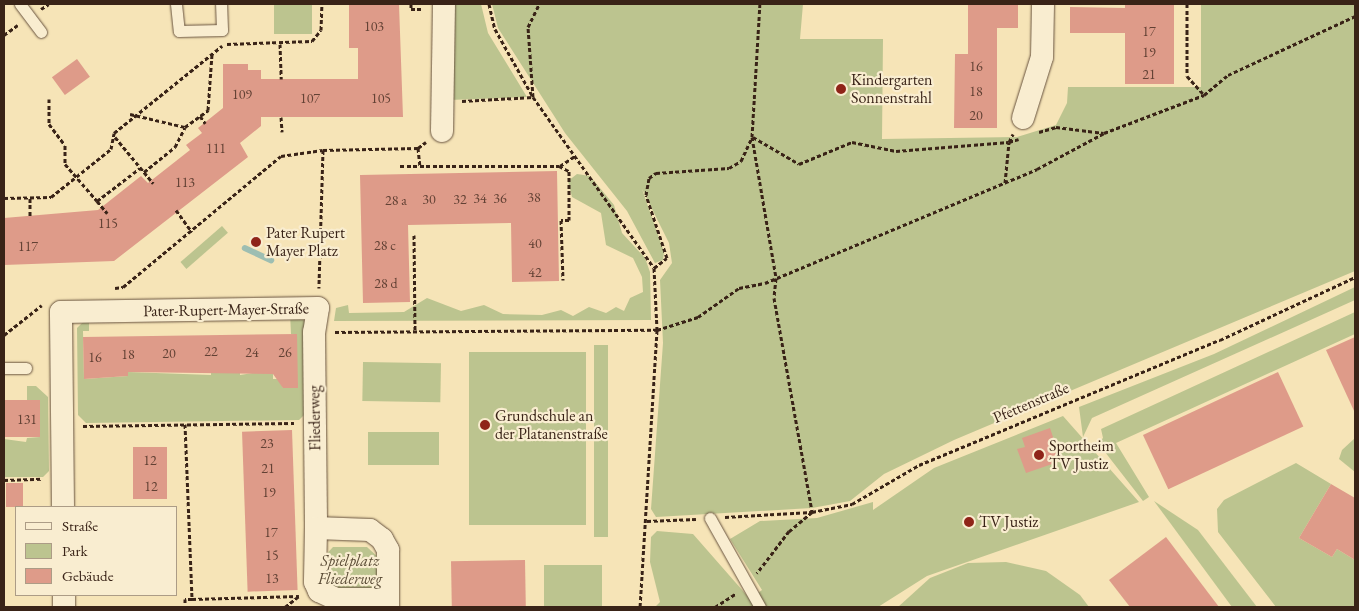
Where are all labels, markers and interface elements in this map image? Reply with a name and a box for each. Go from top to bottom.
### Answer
house number: 103 [364,18,384,34]
house number: 17 [1142,23,1156,39]
house number: 19 [1142,44,1156,60]
house number: 16 [969,58,983,74]
house number: 21 [1142,66,1156,82]
place label: Kindergarten Sonnenstrahl [851,70,932,108]
marker: Kindergarten Sonnenstrahl [835,83,847,95]
house number: 18 [969,83,983,99]
house number: 109 [232,86,252,102]
house number: 107 [300,90,320,106]
house number: 105 [371,90,391,106]
house number: 20 [969,107,983,123]
house number: 111 [206,140,226,156]
house number: 113 [175,174,195,190]
house number: 38 [527,189,541,205]
house number: 34 [473,190,487,206]
house number: 36 [493,190,507,206]
house number: 30 [422,191,436,207]
house number: 32 [453,191,467,207]
house number: 28 a [385,192,407,208]
house number: 115 [98,215,118,231]
place label: Pater Rupert Mayer Platz [266,223,345,261]
house number: 40 [528,235,542,251]
marker: Pater Rupert Mayer Platz [250,236,262,248]
house number: 28 c [374,237,396,253]
house number: 117 [18,238,38,254]
house number: 42 [528,264,542,280]
house number: 28 d [374,275,398,291]
street label: Pater-Rupert-Mayer-Straße [143,299,309,321]
house number: 22 [204,343,218,359]
house number: 24 [245,344,259,360]
house number: 26 [278,344,292,360]
house number: 20 [162,345,176,361]
house number: 18 [121,346,135,362]
house number: 16 [88,349,102,365]
street label: Pfettenstraße [990,378,1072,428]
street label: Fliederweg [305,385,325,451]
place label: Grundschule an der Platanenstraße [495,406,608,444]
house number: 131 [17,411,37,427]
marker: Grundschule an der Platanenstraße [479,419,491,431]
house number: 23 [260,435,274,451]
place label: Sportheim TV Justiz [1049,436,1114,474]
marker: Sportheim TV Justiz [1033,449,1045,461]
house number: 12 [143,452,157,468]
house number: 21 [261,460,275,476]
house number: 12 [144,478,158,494]
house number: 19 [262,484,276,500]
legend [15,506,178,596]
place label: TV Justiz [979,512,1038,532]
text: Straße [62,516,98,535]
marker: TV Justiz [963,516,975,528]
house number: 17 [264,524,278,540]
text: Park [62,541,88,560]
house number: 15 [265,547,279,563]
park label: Spielplatz Fliederweg [318,551,382,589]
text: Gebäude [62,566,114,585]
house number: 13 [265,570,279,586]

